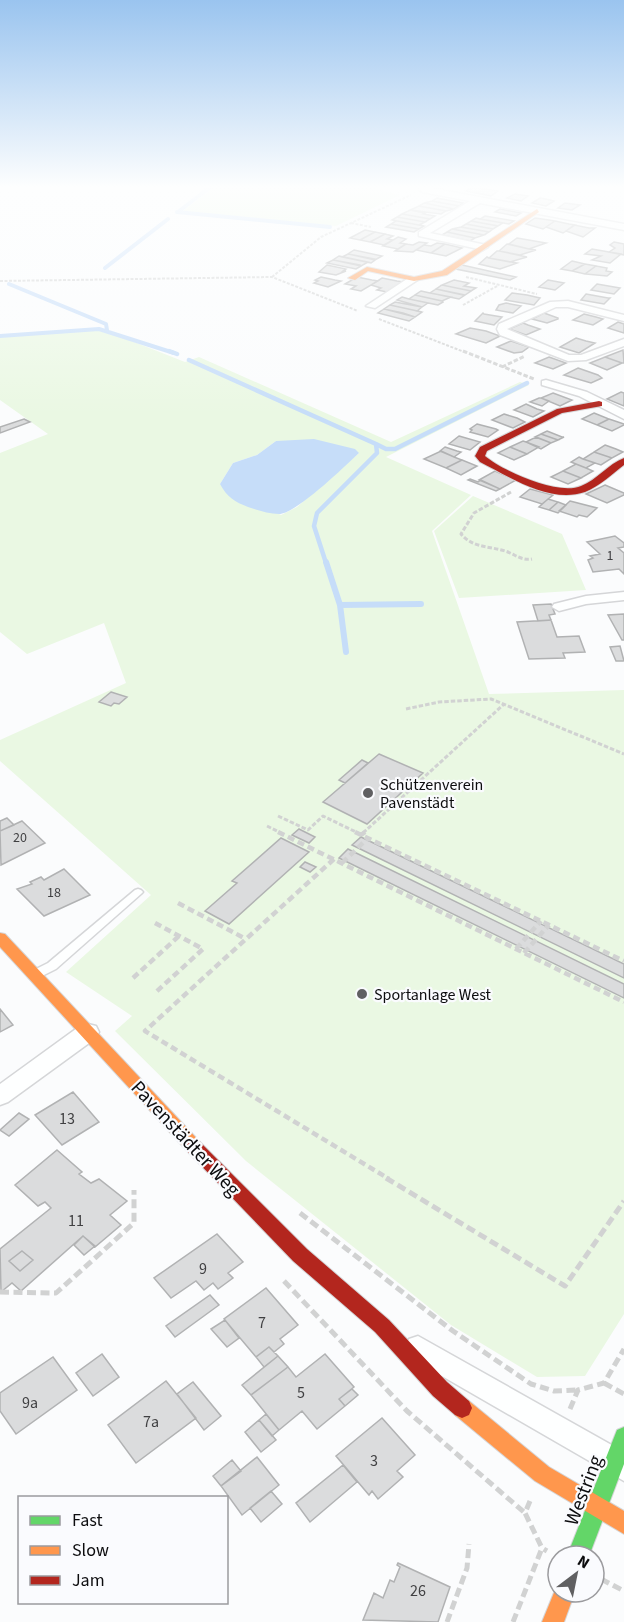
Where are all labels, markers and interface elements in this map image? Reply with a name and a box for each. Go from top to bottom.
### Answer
house number: 1 [607,546,614,566]
place label: Schützenverein Pavenstädt [380,774,483,814]
marker: Schützenverein Pavenstädt [361,786,375,800]
house number: 20 [13,828,27,848]
house number: 18 [47,883,61,903]
place label: Sportanlage West [374,984,492,1006]
marker: Sportanlage West [355,987,369,1001]
street label: Pavenstädter Weg [124,1075,246,1203]
house number: 13 [59,1108,75,1130]
house number: 11 [68,1210,84,1232]
house number: 9 [199,1258,207,1280]
house number: 7 [258,1312,266,1334]
house number: 5 [297,1382,305,1404]
house number: 9a [22,1392,38,1414]
house number: 7a [143,1411,159,1433]
house number: 3 [370,1450,378,1472]
street label: Westring [558,1451,610,1530]
legend [18,1496,228,1604]
text: Fast [72,1508,103,1533]
text: Slow [72,1538,109,1563]
north arrow [546,1544,606,1604]
text: N [573,1550,594,1574]
text: Jam [72,1568,105,1593]
house number: 26 [410,1580,426,1602]

